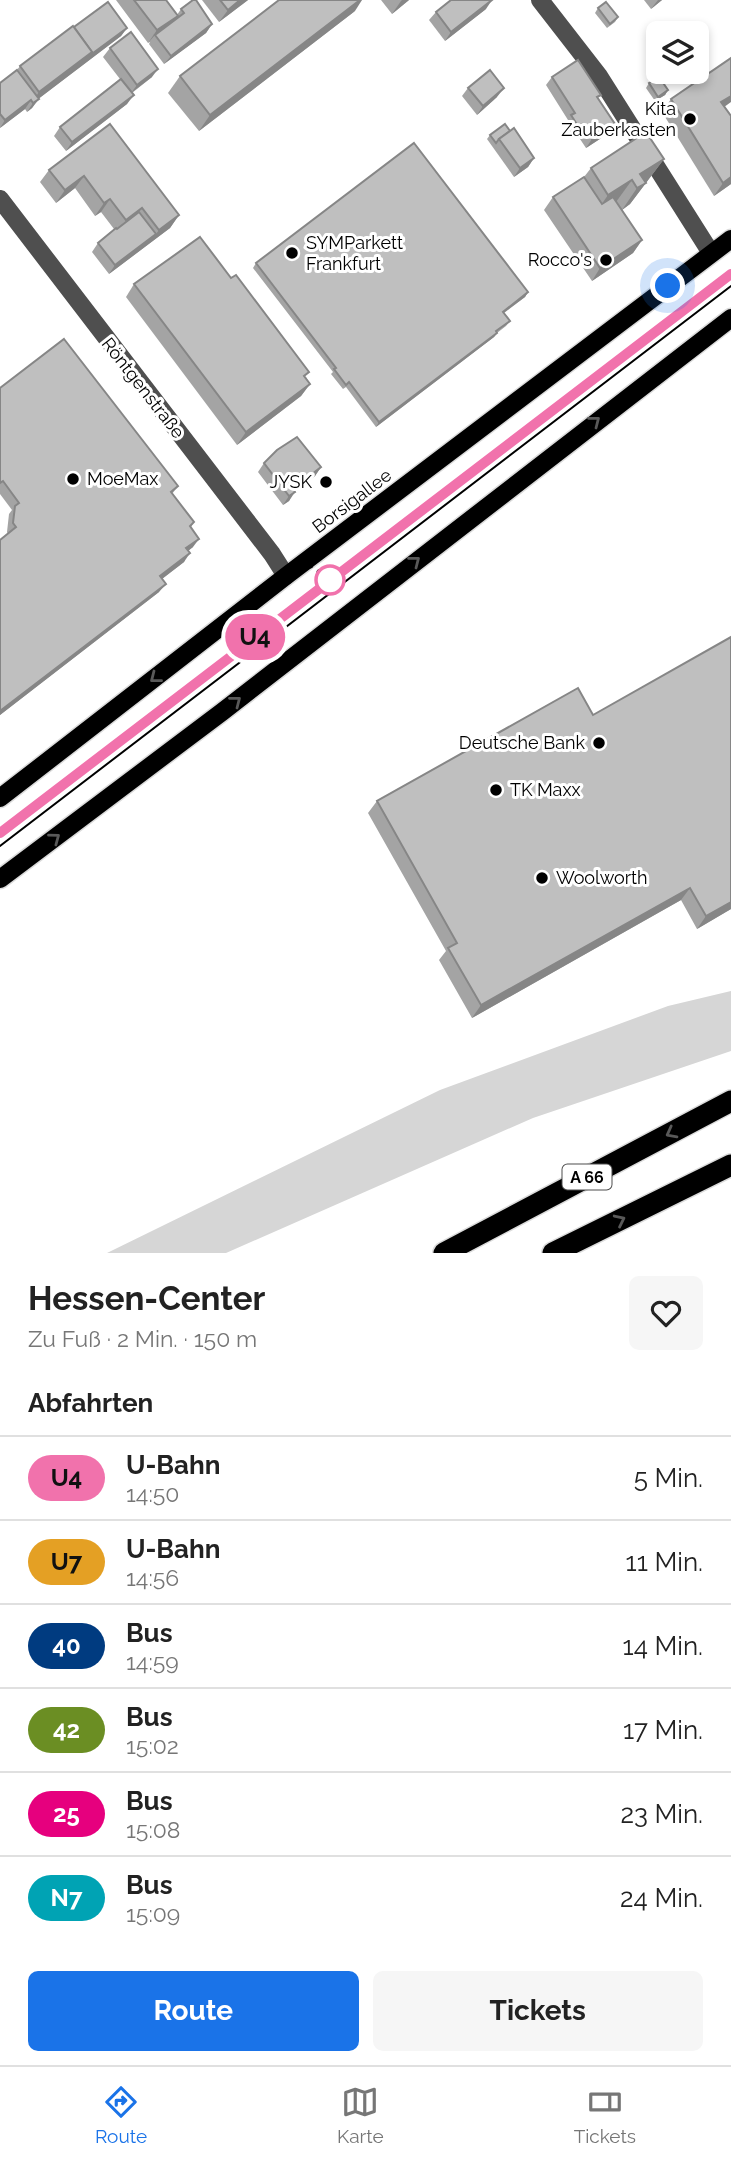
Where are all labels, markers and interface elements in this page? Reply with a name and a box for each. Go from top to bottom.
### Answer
map controls [646,21,709,84]
button: layers [646,21,709,84]
place label: Kita Zauberkasten [561,98,676,140]
marker: Kita Zauberkasten [682,111,698,127]
place label: SYMParkett Frankfurt [306,232,403,274]
marker: SYMParkett Frankfurt [284,245,300,261]
place label: Rocco's [528,249,592,270]
marker: Rocco's [598,252,614,268]
your location [650,268,685,303]
street label: Röntgenstraße [98,333,189,443]
one-way arrow [587,417,600,430]
street label: Borsigallee [308,464,396,537]
place label: MoeMax [87,468,158,489]
marker: MoeMax [65,471,81,487]
place label: JYSK [270,471,312,492]
marker: JYSK [318,474,334,490]
one-way arrow [408,557,420,570]
unlabelled marker [315,565,345,595]
line badge: U4 [224,614,286,660]
text: U4 [239,622,271,651]
one-way arrow [151,670,163,683]
one-way arrow [228,697,241,710]
place label: Deutsche Bank [459,732,585,753]
marker: Deutsche Bank [591,735,607,751]
place label: TK Maxx [510,779,581,800]
marker: TK Maxx [488,782,504,798]
one-way arrow [47,834,59,847]
place label: Woolworth [556,867,648,888]
marker: Woolworth [534,870,550,886]
one-way arrow [665,1124,678,1138]
road number: A 66 [562,1164,612,1190]
one-way arrow [613,1214,625,1228]
button: heart [629,1276,703,1350]
text: Hessen-Center [28,1279,265,1318]
text: Zu Fuß · 2 Min. · 150 m [28,1325,257,1352]
text: Abfahrten [28,1388,153,1418]
text: U-Bahn [126,1450,220,1480]
text: U4 [51,1463,82,1492]
text: 5 Min. [634,1463,703,1493]
text: 14:50 [126,1480,179,1507]
text: U-Bahn [126,1534,220,1564]
text: U7 [51,1547,82,1576]
text: 11 Min. [626,1547,703,1577]
text: 14:56 [126,1564,179,1591]
text: Bus [126,1618,173,1648]
text: 40 [52,1631,81,1660]
text: 14 Min. [623,1631,703,1661]
text: 14:59 [126,1648,179,1675]
text: Bus [126,1702,173,1732]
text: 42 [53,1715,80,1744]
text: 17 Min. [623,1715,703,1745]
text: 15:02 [126,1732,179,1759]
text: Bus [126,1786,173,1816]
text: 25 [53,1799,80,1828]
text: 23 Min. [620,1799,703,1829]
text: 15:08 [126,1816,180,1843]
text: Bus [126,1870,173,1900]
text: N7 [51,1883,82,1912]
text: 24 Min. [620,1883,703,1913]
text: 15:09 [126,1900,180,1927]
button: Route [28,1971,359,2051]
button: Tickets [373,1971,703,2051]
tab: Route [95,2083,147,2147]
tab: Karte [337,2083,384,2147]
tab: Tickets [574,2083,636,2147]

